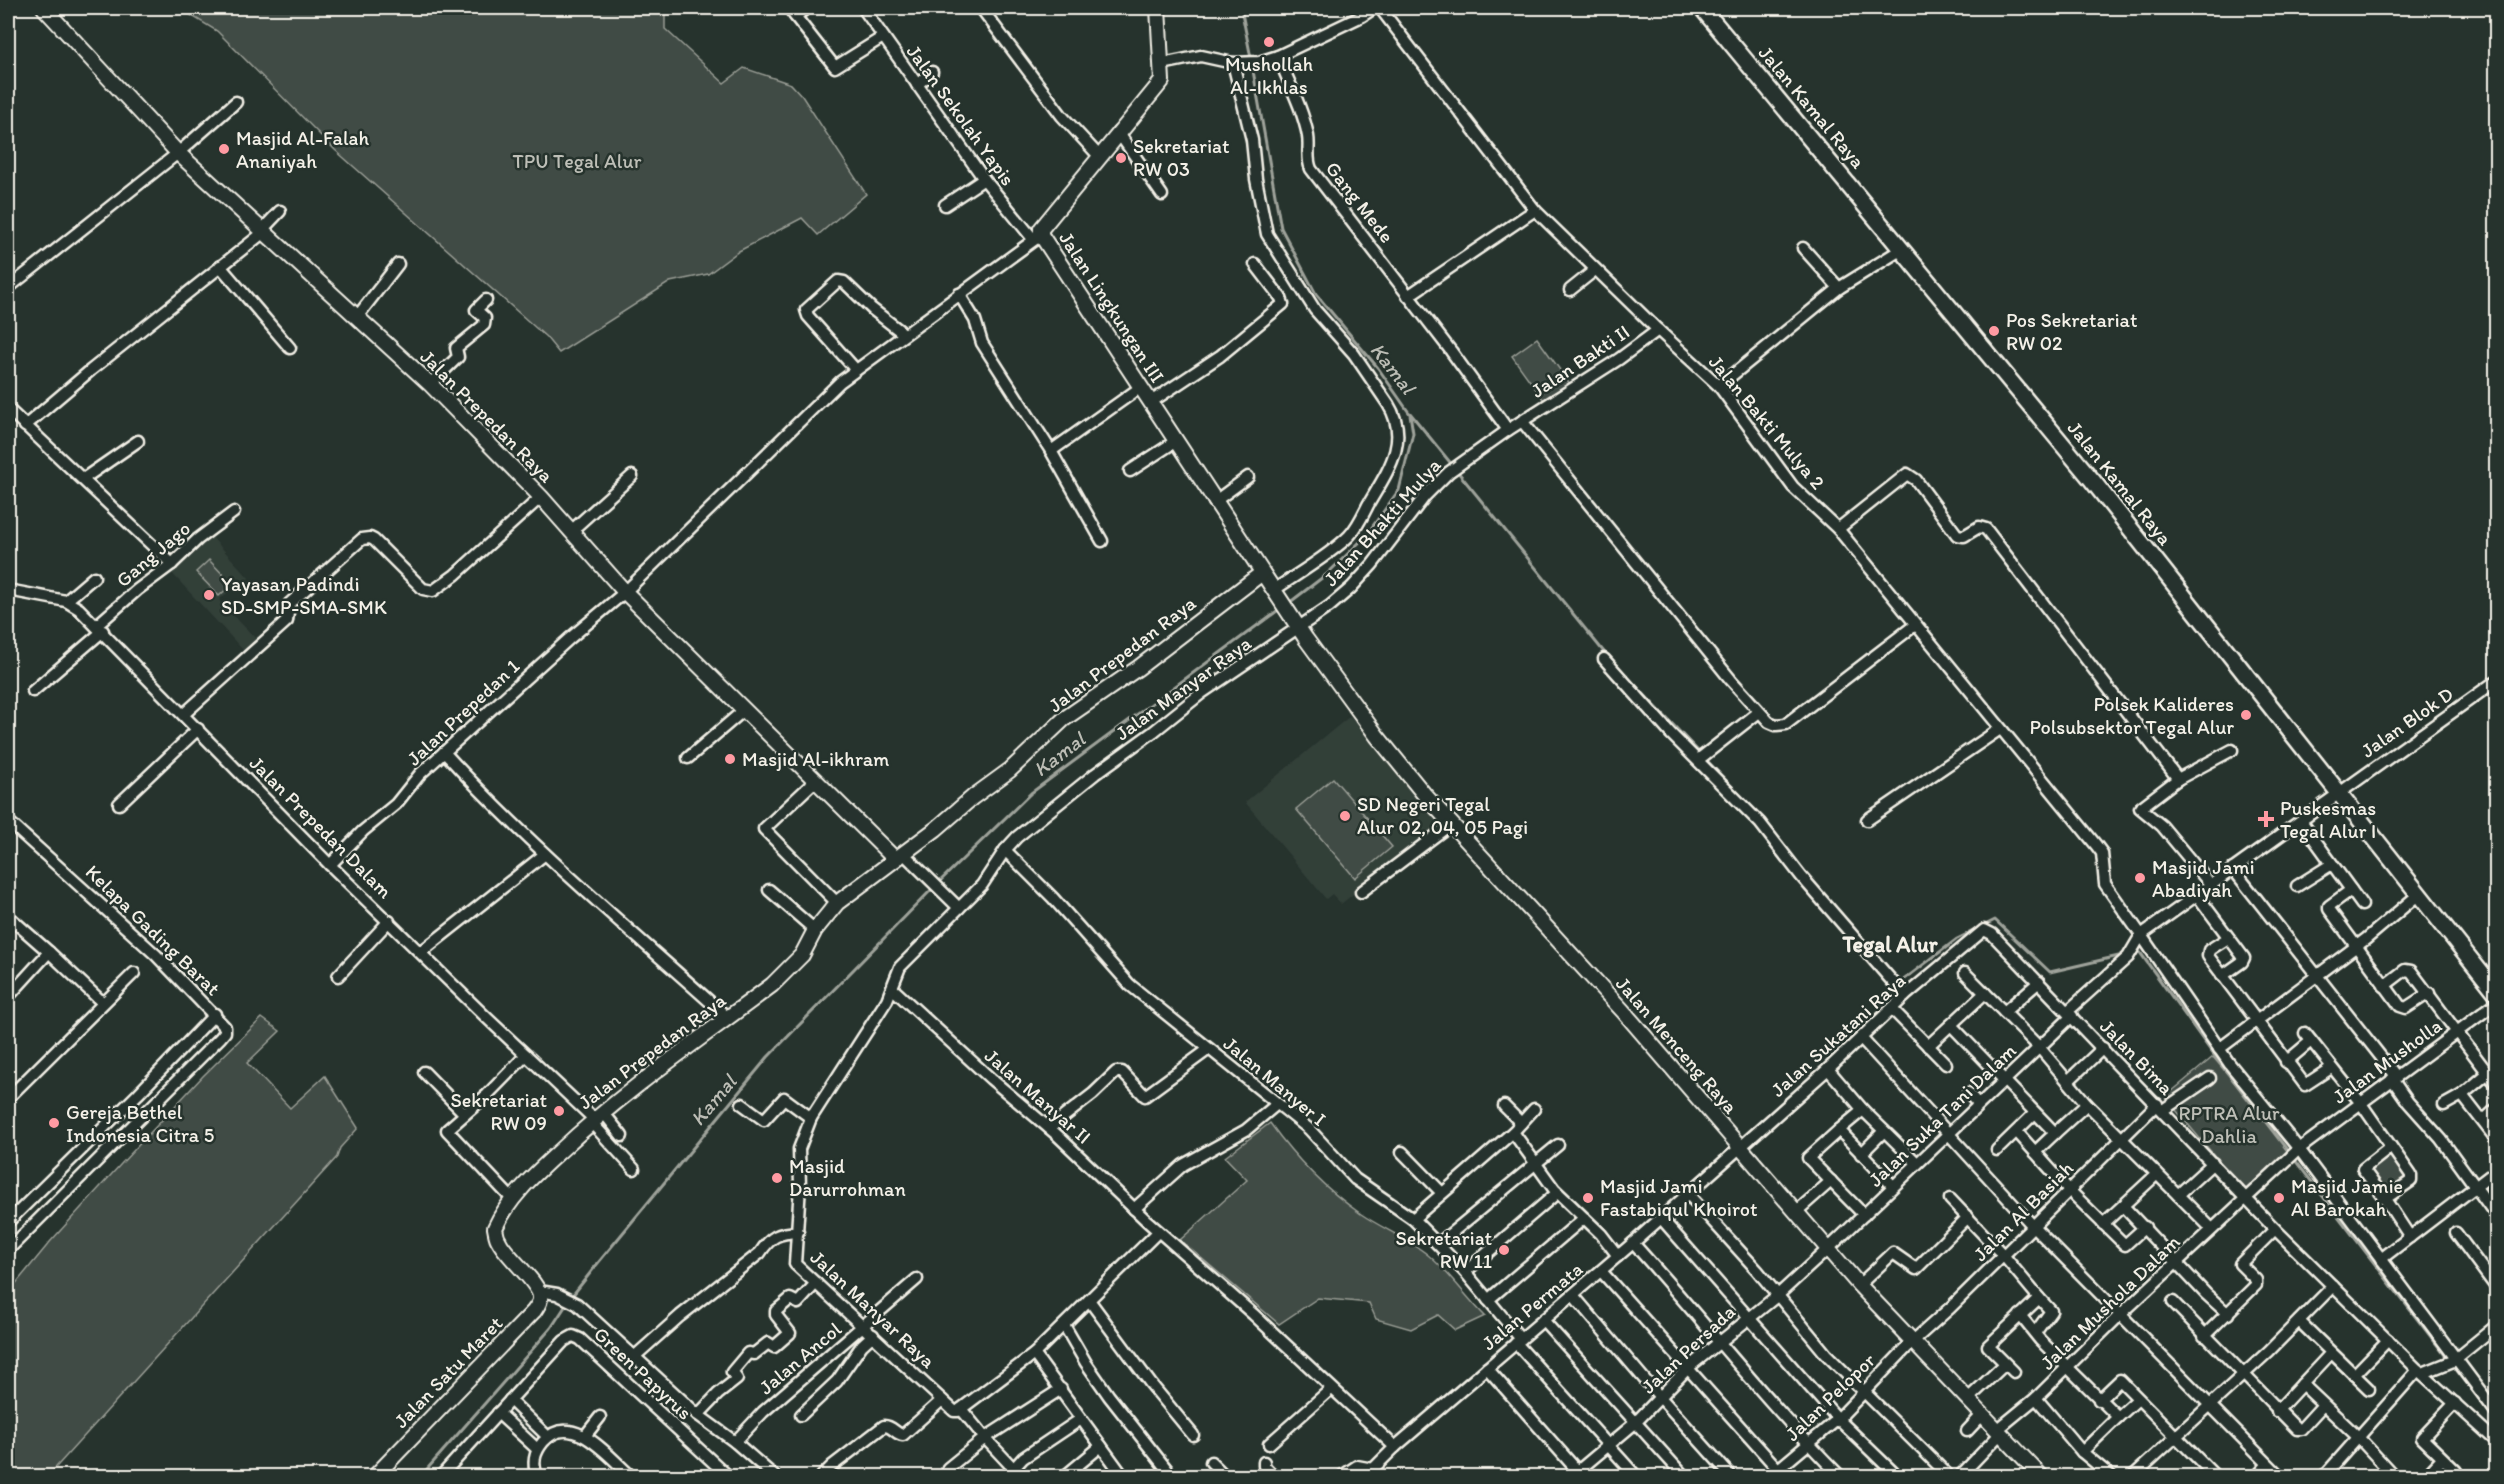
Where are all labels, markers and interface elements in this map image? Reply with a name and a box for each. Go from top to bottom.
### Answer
marker: Mushollah Al-Ikhlas [1262,35,1276,49]
street label: Jalan Sekolah Yapis [902,40,1020,190]
street label: Jalan Kamal Raya [1754,41,1871,174]
place label: Mushollah Al-Ikhlas [1225,52,1313,99]
place label: Masjid Al-Falah Ananiyah [236,126,369,173]
place label: Sekretariat RW 03 [1133,134,1230,181]
marker: Masjid Al-Falah Ananiyah [217,142,231,156]
park label: TPU Tegal Alur [513,149,642,173]
marker: Sekretariat RW 03 [1114,151,1128,165]
street label: Gang Mede [1321,157,1399,247]
street label: Jalan Lingkungan III [1054,227,1170,387]
place label: Pos Sekretariat RW 02 [2006,308,2137,355]
street label: Jalan Bakti II [1526,319,1634,403]
marker: Pos Sekretariat RW 02 [1987,324,2001,338]
water label: Kamal [1365,337,1422,400]
street label: Jalan Prepedan Raya [416,345,559,488]
street label: Jalan Bakti Mulya 2 [1704,350,1830,494]
street label: Jalan Kamal Raya [2063,416,2178,550]
street label: Jalan Bhakti Mulya [1318,453,1446,591]
street label: Gang Jago [111,516,195,592]
place label: Yayasan Padindi SD-SMP-SMA-SMK [221,572,387,619]
marker: Yayasan Padindi SD-SMP-SMA-SMK [202,588,216,602]
street label: Jalan Prepedan Raya [1044,590,1201,717]
street label: Jalan Manyar Raya [1111,630,1256,745]
street label: Jalan Prepedan 1 [402,654,524,770]
street label: Jalan Blok D [2356,681,2458,763]
place label: Polsek Kalideres Polsubsektor Tegal Alur [2030,692,2234,739]
marker: Polsek Kalideres Polsubsektor Tegal Alur [2239,708,2253,722]
water label: Kamal [1028,725,1091,782]
place label: Masjid Al-ikhram [742,747,889,771]
street label: Jalan Prepedan Dalam [245,751,397,903]
marker: Masjid Al-ikhram [723,752,737,766]
place label: SD Negeri Tegal Alur 02, 04, 05 Pagi [1357,792,1528,839]
place label: Puskesmas Tegal Alur I [2280,796,2376,843]
marker: SD Negeri Tegal Alur 02, 04, 05 Pagi [1338,809,1352,823]
marker: Puskesmas Tegal Alur I [2257,810,2275,828]
place label: Masjid Jami Abadiyah [2152,855,2255,902]
street label: Kelapa Gading Barat [81,860,225,1000]
marker: Masjid Jami Abadiyah [2133,871,2147,885]
district label: Tegal Alur [1841,931,1939,958]
street label: Jalan Sukatani Raya [1766,968,1910,1102]
street label: Jalan Menceng Raya [1611,972,1743,1119]
street label: Jalan Prepedan Raya [574,987,731,1114]
street label: Jalan Musholla [2328,1013,2446,1109]
street label: Jalan Bima [2095,1014,2179,1100]
street label: Jalan Manyer I [1219,1031,1331,1131]
street label: Jalan Suka Tani Dalam [1863,1038,2021,1192]
street label: Jalan Manyar II [980,1043,1096,1149]
water label: Kamal [685,1068,743,1130]
place label: Sekretariat RW 09 [451,1088,548,1135]
place label: Gereja Bethel Indonesia Citra 5 [66,1100,214,1147]
park label: RPTRA Alur Dahlia [2178,1101,2280,1148]
marker: Sekretariat RW 09 [552,1104,566,1118]
marker: Gereja Bethel Indonesia Citra 5 [47,1116,61,1130]
place label: Masjid Darurrohman [789,1154,906,1201]
street label: Jalan Al Basiah [1968,1156,2078,1266]
marker: Masjid Darurrohman [770,1171,784,1185]
place label: Masjid Jami Fastabiqul Khoirot [1600,1174,1758,1221]
place label: Masjid Jamie Al Barokah [2291,1174,2403,1221]
marker: Masjid Jami Fastabiqul Khoirot [1581,1191,1595,1205]
marker: Masjid Jamie Al Barokah [2272,1191,2286,1205]
place label: Sekretariat RW 11 [1396,1226,1493,1273]
street label: Jalan Mushola Dalam [2035,1229,2185,1375]
marker: Sekretariat RW 11 [1497,1243,1511,1257]
street label: Jalan Manyar Raya [806,1245,941,1373]
street label: Jalan Permata [1477,1257,1587,1355]
street label: Jalan Persada [1636,1299,1740,1398]
street label: Jalan Satu Maret [389,1311,508,1433]
street label: Jalan Ancol [754,1317,846,1399]
street label: Green Papyrus [589,1321,697,1425]
street label: Jalan Pelopor [1780,1348,1880,1446]

